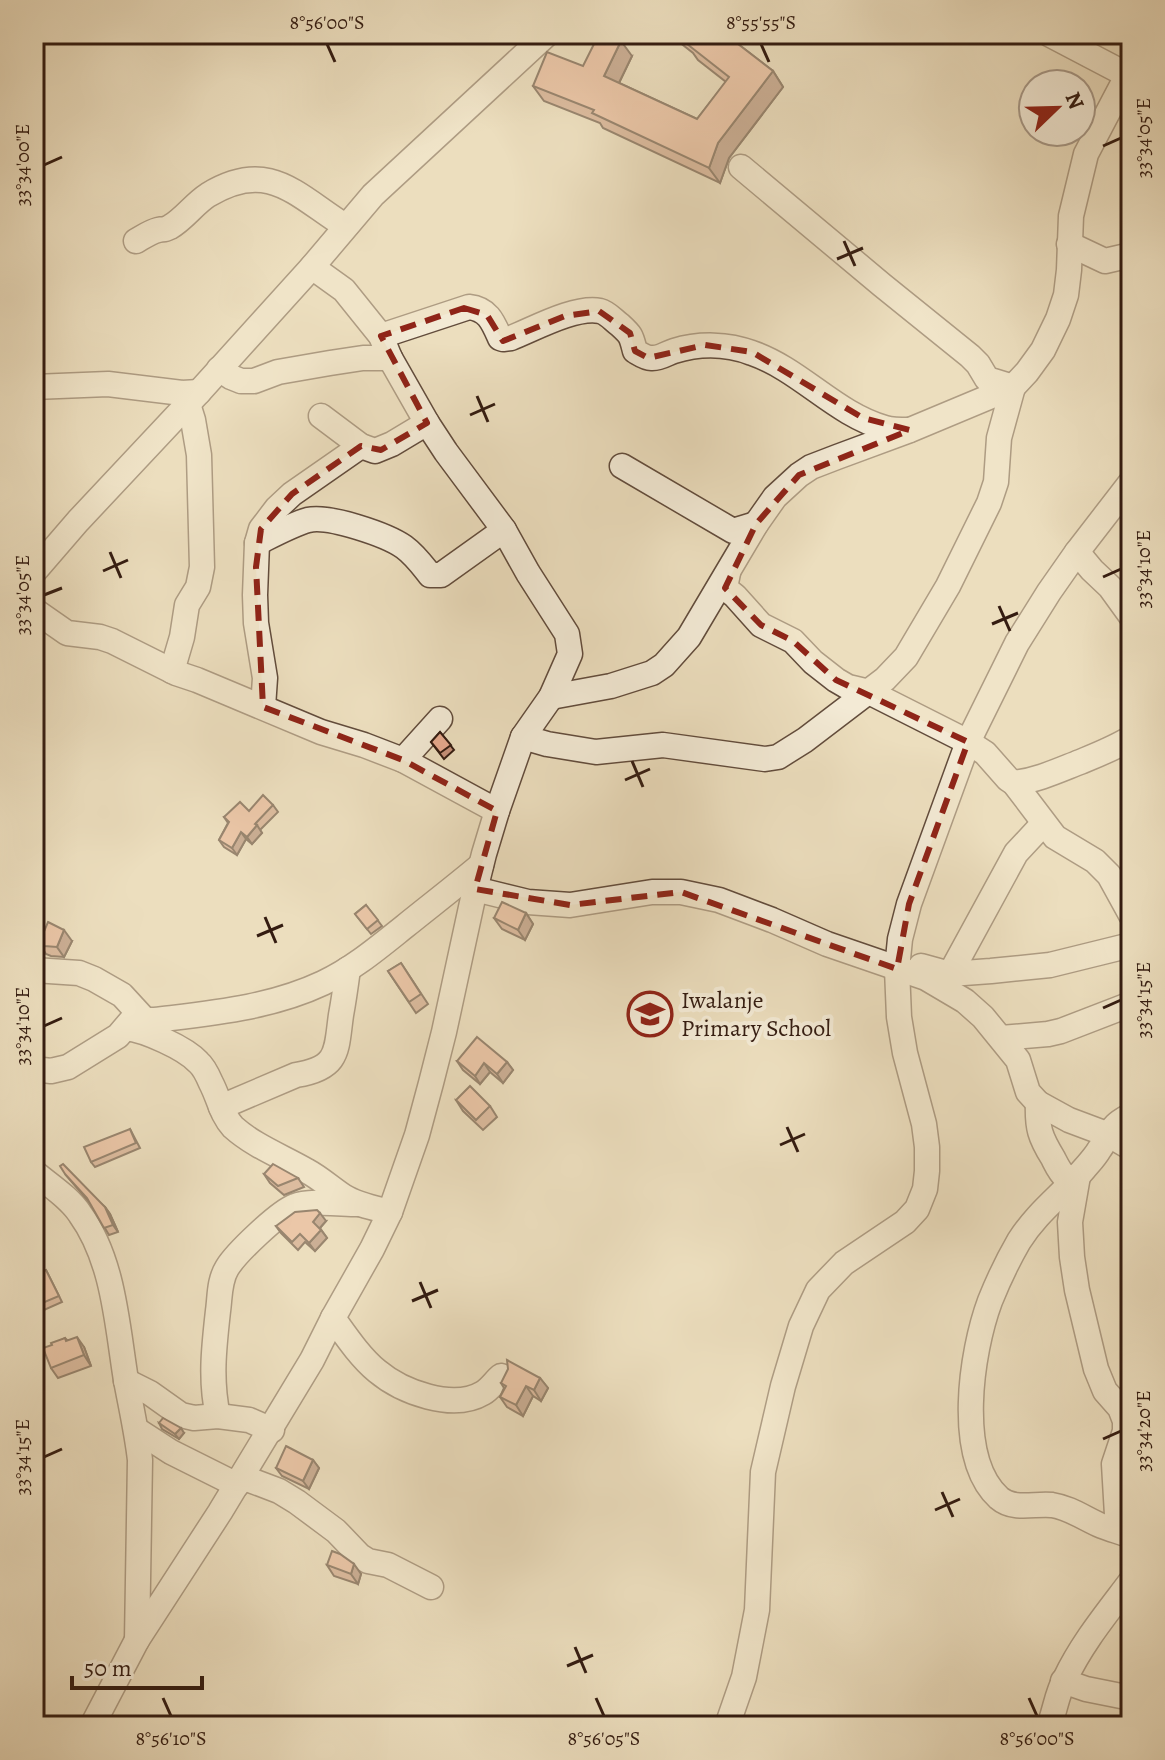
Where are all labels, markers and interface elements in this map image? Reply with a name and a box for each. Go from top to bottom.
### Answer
text: 8°56'00"S [290,9,364,36]
text: 8°55'55"S [726,9,796,36]
north arrow [1017,68,1097,148]
text: N [1058,87,1091,114]
text: 33°34'05"E [1130,98,1157,178]
text: 33°34'00"E [9,124,36,206]
text: 33°34'10"E [1130,530,1157,608]
text: 33°34'05"E [9,555,36,635]
text: 33°34'15"E [1130,962,1157,1038]
place label: Iwalanje Primary School [681,984,831,1044]
text: 33°34'10"E [9,987,36,1065]
school or university icon: Iwalanje Primary School [626,990,674,1038]
text: 33°34'20"E [1130,1390,1157,1472]
text: 33°34'15"E [9,1419,36,1495]
scale bar [72,1640,202,1690]
text: 50 m [84,1652,132,1684]
text: 8°56'10"S [135,1725,207,1752]
text: 8°56'05"S [568,1725,640,1752]
text: 8°56'00"S [1000,1725,1074,1752]

